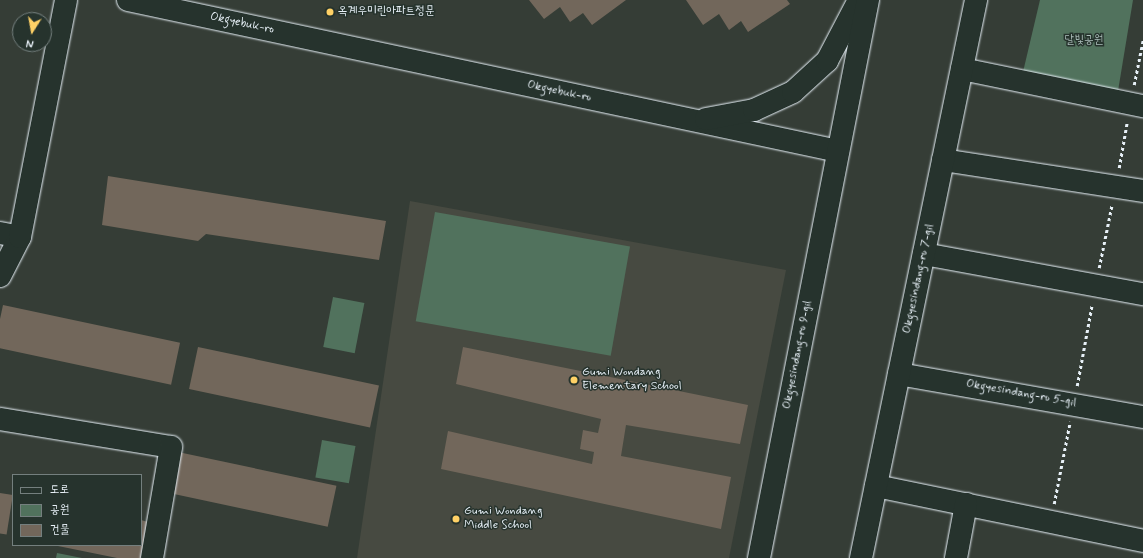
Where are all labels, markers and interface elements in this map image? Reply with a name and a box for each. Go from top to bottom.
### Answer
place label: 옥계우미린아파트정문 [338,5,435,19]
marker: 옥계우미린아파트정문 [325,7,335,17]
street label: Okgyebuk-ro [209,10,275,38]
north arrow [12,12,52,52]
park label: 달빛공원 [1065,34,1103,48]
text: N [25,35,35,50]
street label: Okgyebuk-ro [526,78,592,106]
street label: Okgyesindang-ro 7-gil [900,223,938,335]
street label: Okgyesindang-ro 9-gil [780,299,816,411]
place label: Gumi Wondang Elementary School [582,366,682,394]
marker: Gumi Wondang Elementary School [569,375,579,385]
street label: Okgyesindang-ro 5-gil [965,377,1077,411]
legend [12,474,142,546]
text: 도로 [50,482,69,498]
text: 공원 [50,502,69,518]
place label: Gumi Wondang Middle School [464,505,541,533]
marker: Gumi Wondang Middle School [451,514,461,524]
text: 건물 [50,522,69,538]

